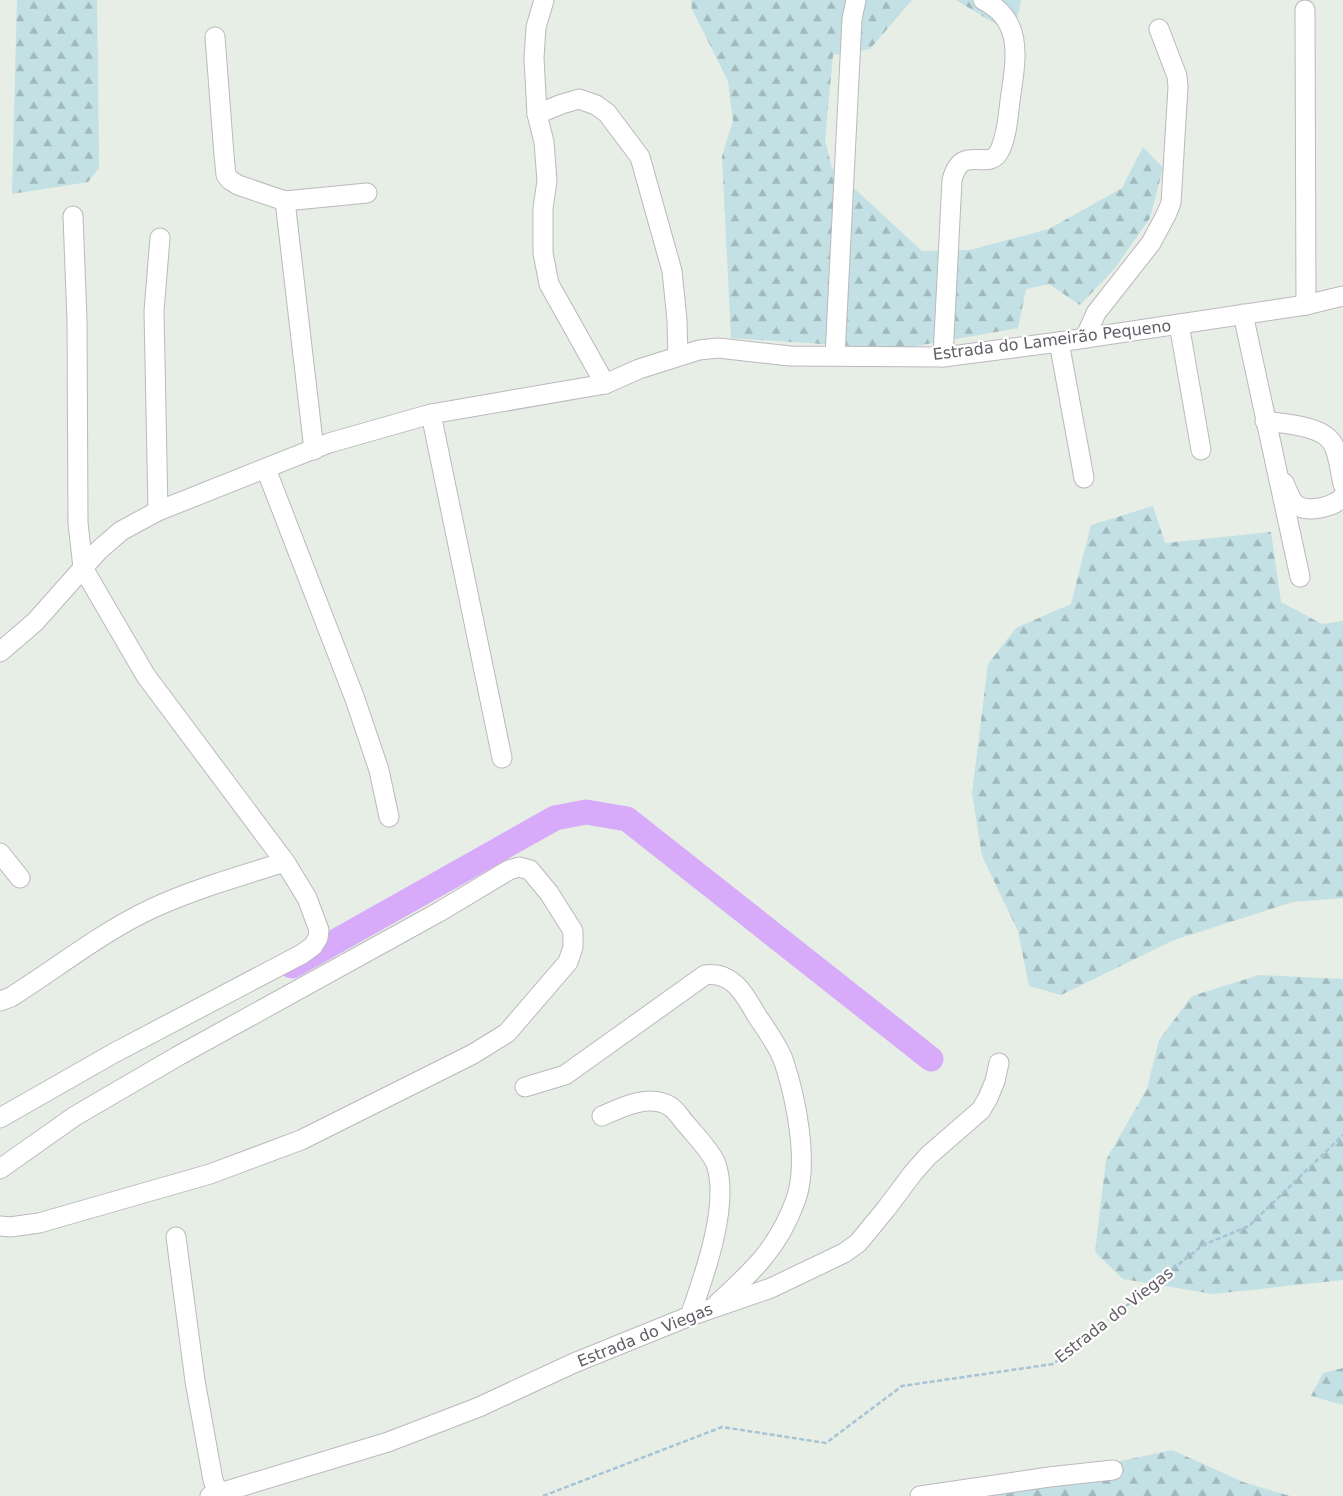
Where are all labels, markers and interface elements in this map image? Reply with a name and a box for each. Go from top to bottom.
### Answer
street label: Estrada do Lameirão Pequeno [932,316,1172,364]
street label: Estrada do Viegas [1051,1263,1177,1367]
street label: Estrada do Viegas [575,1299,715,1371]

